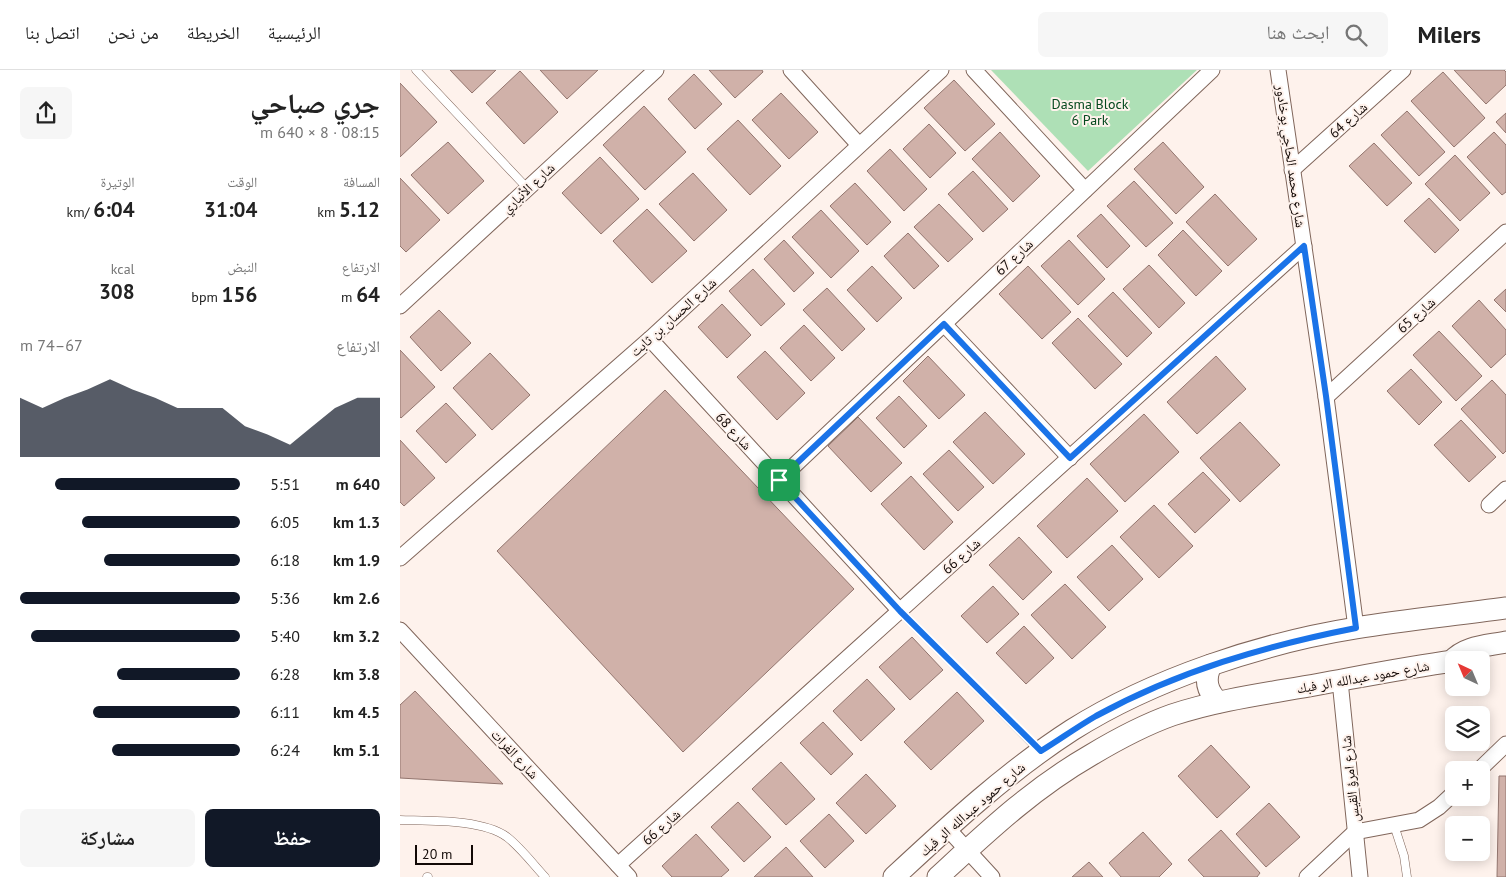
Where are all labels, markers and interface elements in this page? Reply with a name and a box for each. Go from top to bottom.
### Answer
search box [1038,12,1388,57]
text: Milers [1418,19,1481,50]
text: ابحث هنا [1267,20,1330,44]
text: اتصل بنا [25,21,80,44]
text: من نحن [108,21,159,44]
text: الخريطة [187,21,240,44]
text: الرئيسية [268,21,321,44]
icon: search [1342,21,1370,49]
street label: شارع محمد الحاجي بوخادور [1269,82,1310,229]
text: جري صباحي [250,84,380,121]
button: share [20,87,72,139]
park label: Dasma Block 6 Park [1052,95,1129,129]
street label: شارع 64 [1325,98,1372,143]
text: 08:15 · 8 × 640 m [260,122,380,142]
street label: شارع الأنباري [498,159,560,219]
text: الوتيرة [101,173,135,191]
text: الوقت [227,173,257,191]
text: المسافة [343,173,380,191]
text: 6:04 [93,196,135,223]
text: 31:04 [204,196,257,223]
text: 5.12 [339,196,380,223]
text: /km [67,203,93,221]
text: km [317,203,339,221]
street label: شارع 67 [991,235,1038,280]
text: النبض [227,258,257,276]
text: الارتفاع [342,258,380,276]
text: kcal [111,260,135,278]
street label: شارع الحسان بن ثابت [626,273,721,361]
text: 308 [99,278,135,305]
text: 156 [222,281,257,308]
text: 64 [356,281,380,308]
text: bpm [191,288,222,306]
text: m [341,288,356,306]
street label: شارع 65 [1393,293,1440,338]
text: 67–74 m [20,335,83,355]
text: الارتفاع [336,336,380,356]
street label: شارع 68 [711,408,756,455]
pin [758,459,800,501]
icon: arrive [765,466,793,494]
text: 5:51 [270,474,300,494]
text: 640 m [336,474,380,494]
text: 6:05 [270,512,300,532]
text: 1.3 km [333,512,380,532]
street label: شارع 66 [938,534,985,579]
text: 6:18 [270,550,300,570]
text: 1.9 km [333,550,380,570]
text: 5:36 [270,588,300,608]
text: 2.6 km [333,588,380,608]
text: 5:40 [270,626,300,646]
text: 3.2 km [333,626,380,646]
north arrow [1445,651,1490,696]
map controls [1445,651,1490,861]
street label: شارع حمود عبدالله الر فبك [1295,656,1431,699]
text: 6:28 [270,664,300,684]
text: 3.8 km [333,664,380,684]
text: 6:11 [270,702,300,722]
text: 4.5 km [333,702,380,722]
button: layers [1445,706,1490,751]
street label: شارع الفرات [487,725,543,783]
street label: شارع امرؤ القيس [1337,735,1364,823]
text: 6:24 [270,740,300,760]
text: 5.1 km [333,740,380,760]
street label: شارع حمود عبدالله الر فبك [915,758,1029,861]
button: + [1445,761,1490,806]
street label: شارع 66 [638,805,685,850]
button: مشاركة [20,809,195,867]
button: حفظ [205,809,380,867]
button: − [1445,816,1490,861]
scale bar [415,842,472,865]
text: 20 m [422,845,452,863]

